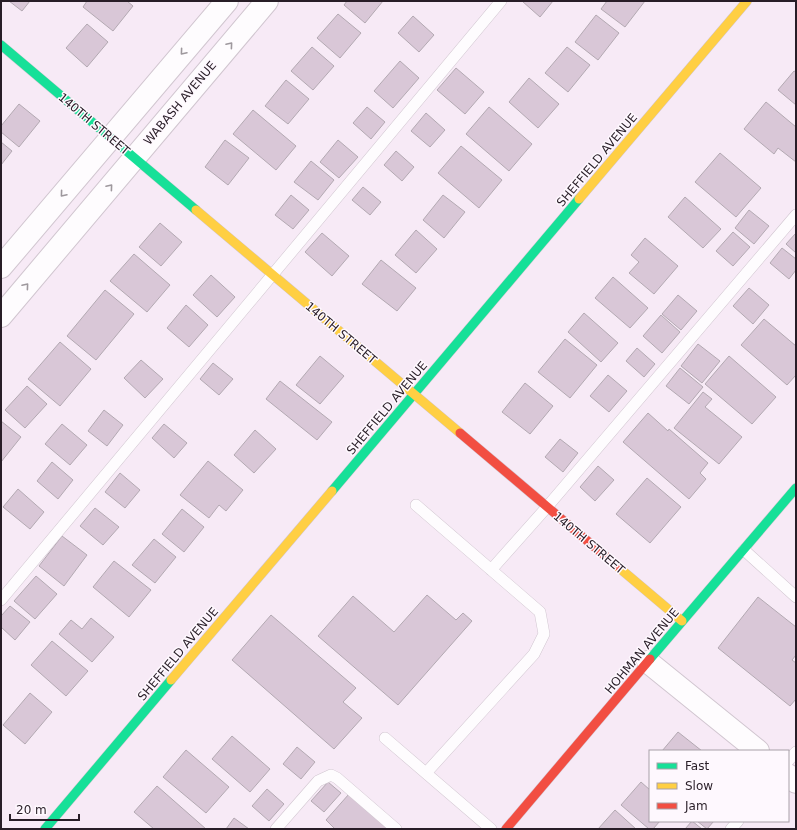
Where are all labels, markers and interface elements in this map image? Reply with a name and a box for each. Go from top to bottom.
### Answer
one-way arrow [226,42,233,49]
one-way arrow [181,47,188,55]
street label: WABASH AVENUE [141,58,219,148]
street label: 140TH STREET [55,90,133,158]
street label: SHEFFIELD AVENUE [554,111,640,209]
one-way arrow [106,184,113,191]
one-way arrow [61,189,68,197]
one-way arrow [22,283,29,291]
street label: 140TH STREET [302,299,380,367]
street label: SHEFFIELD AVENUE [344,359,430,457]
street label: 140TH STREET [550,509,628,577]
street label: SHEFFIELD AVENUE [135,605,221,703]
street label: HOHMAN AVENUE [602,605,682,697]
legend [649,750,789,822]
text: Fast [685,759,709,773]
text: Slow [685,779,713,793]
scale bar [10,796,79,822]
text: Jam [684,799,708,813]
text: 20 m [16,803,47,817]

